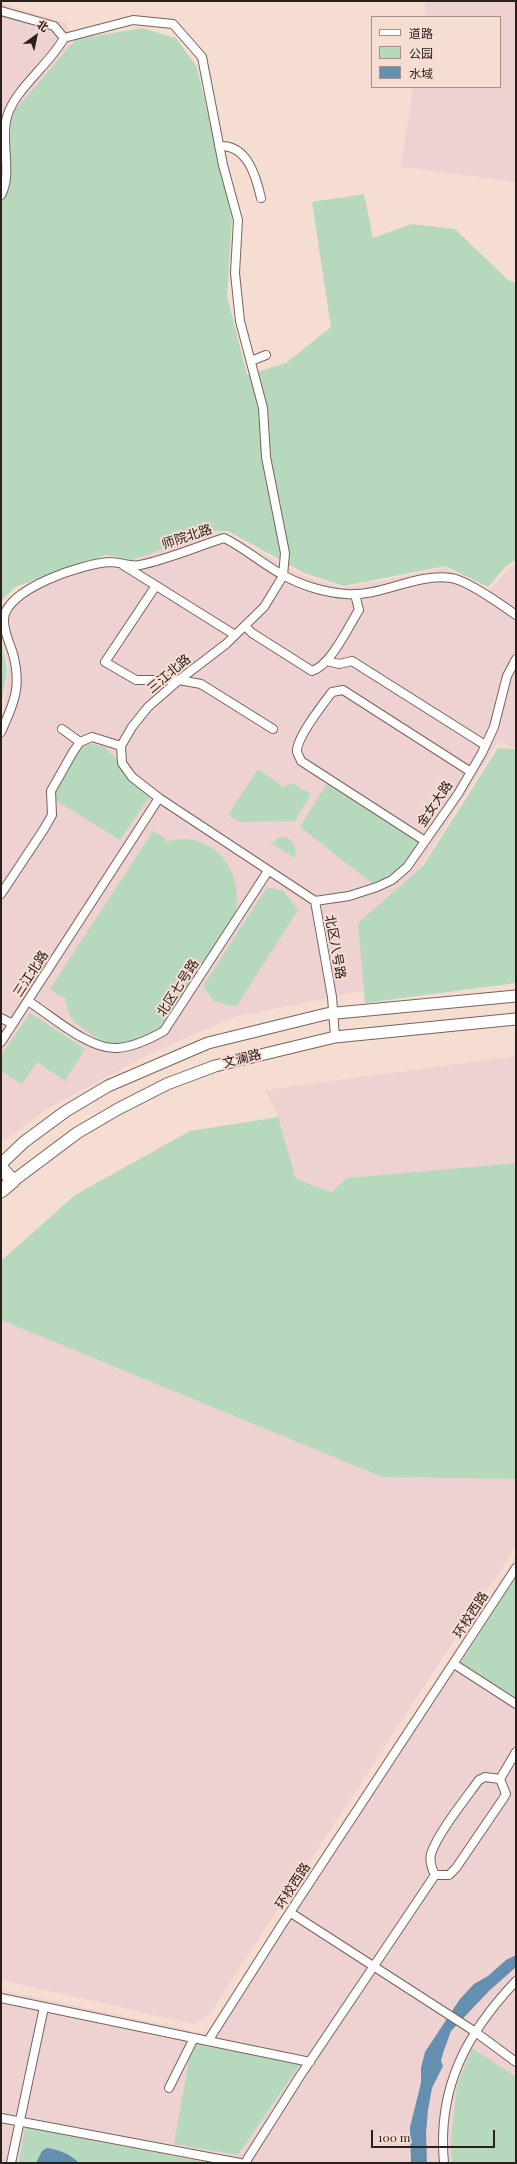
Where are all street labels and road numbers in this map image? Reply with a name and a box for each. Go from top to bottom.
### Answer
street label: 师院北路 [160,522,214,552]
street label: 三江北路 [144,651,194,697]
street label: 金女大路 [414,778,456,830]
street label: 北区八号路 [322,914,348,980]
street label: 三江北路 [10,948,52,1000]
street label: 北区七号路 [154,956,202,1020]
street label: 文澜路 [221,1047,263,1071]
street label: 环校西路 [450,1589,492,1641]
street label: 环校西路 [272,1860,314,1912]

